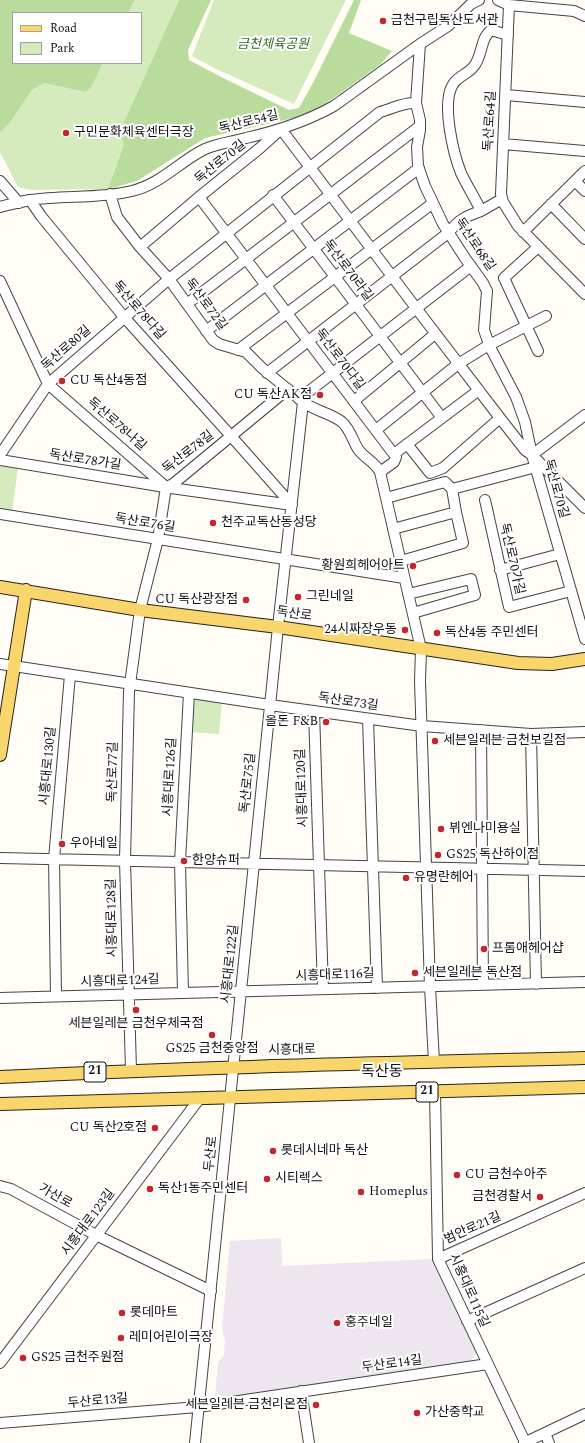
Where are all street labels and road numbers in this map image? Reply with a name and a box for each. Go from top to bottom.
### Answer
street label: 독산로64길 [482,90,500,152]
street label: 독산로54길 [218,108,280,138]
street label: 독산로70길 [192,138,250,188]
street label: 독산로68길 [451,215,497,275]
street label: 독산로70라길 [319,237,375,305]
street label: 독산로72길 [180,276,230,334]
street label: 독산로78다길 [108,278,168,344]
street label: 독산로80길 [39,323,95,375]
street label: 독산로70다길 [311,326,367,394]
street label: 독산로78나길 [83,395,149,455]
street label: 독산로78길 [160,428,218,478]
street label: 독산로78가길 [48,448,122,474]
street label: 독산로70길 [539,458,571,520]
street label: 독산로76길 [114,512,176,536]
street label: 독산로70가길 [495,522,527,596]
street label: 독산로 [275,605,313,625]
street label: 독산로73길 [317,691,379,715]
street label: 시흥대로130길 [38,726,60,806]
street label: 시흥대로126길 [161,737,181,817]
street label: 독산로77길 [106,741,122,803]
street label: 시흥대로120길 [294,748,312,828]
street label: 독산로75길 [238,752,260,814]
street label: 시흥대로128길 [105,878,121,958]
street label: 시흥대로122길 [219,924,243,1004]
street label: 시흥대로116길 [295,967,375,985]
street label: 시흥대로124길 [80,973,160,991]
street label: 시흥대로 [268,1043,316,1059]
road number: 21 [84,1062,106,1082]
road number: 21 [416,1082,438,1102]
street label: 두산로 [202,1135,222,1173]
street label: 가산로 [36,1181,74,1213]
street label: 시흥대로123길 [59,1187,119,1259]
street label: 범안로21길 [442,1210,504,1248]
street label: 시흥대로115길 [445,1252,491,1330]
street label: 두산로14길 [361,1353,423,1377]
street label: 두산로13길 [67,1392,129,1412]

